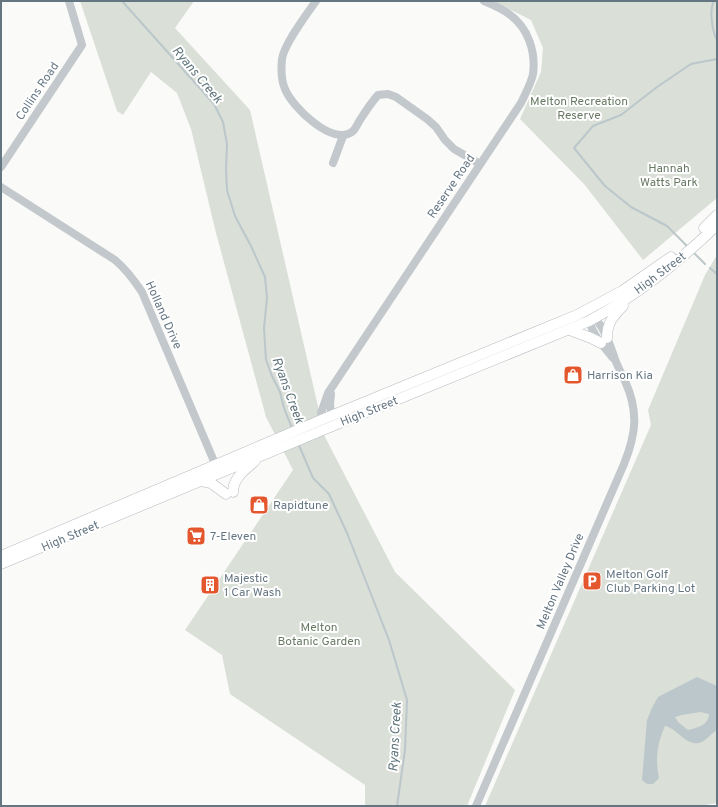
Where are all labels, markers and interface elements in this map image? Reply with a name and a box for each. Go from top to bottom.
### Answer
water label: Ryans Creek [168,43,225,108]
street label: Collins Road [13,59,63,124]
park label: Melton Recreation Reserve [530,94,628,124]
street label: Reserve Road [424,151,479,222]
park label: Hannah Watts Park [640,161,698,191]
street label: High Street [631,249,690,298]
street label: Holland Drive [141,279,185,352]
water label: Ryans Creek [268,355,307,427]
shop icon: Harrison Kia [562,364,584,386]
place label: Harrison Kia [587,368,653,384]
street label: High Street [338,393,401,431]
shop icon: Rapidtune [248,494,270,516]
place label: Rapidtune [273,498,328,514]
street label: High Street [39,518,102,556]
supermarket icon: 7-Eleven [185,525,207,547]
place label: 7-Eleven [210,529,256,545]
street label: Melton Valley Drive [533,531,588,632]
place label: Melton Golf Club Parking Lot [606,567,695,597]
parking icon: Melton Golf Club Parking Lot [581,570,603,592]
place label: Majestic 1 Car Wash [224,571,281,601]
building icon: Majestic 1 Car Wash [199,574,221,596]
park label: Melton Botanic Garden [277,620,361,650]
water label: Ryans Creek [386,701,406,772]

